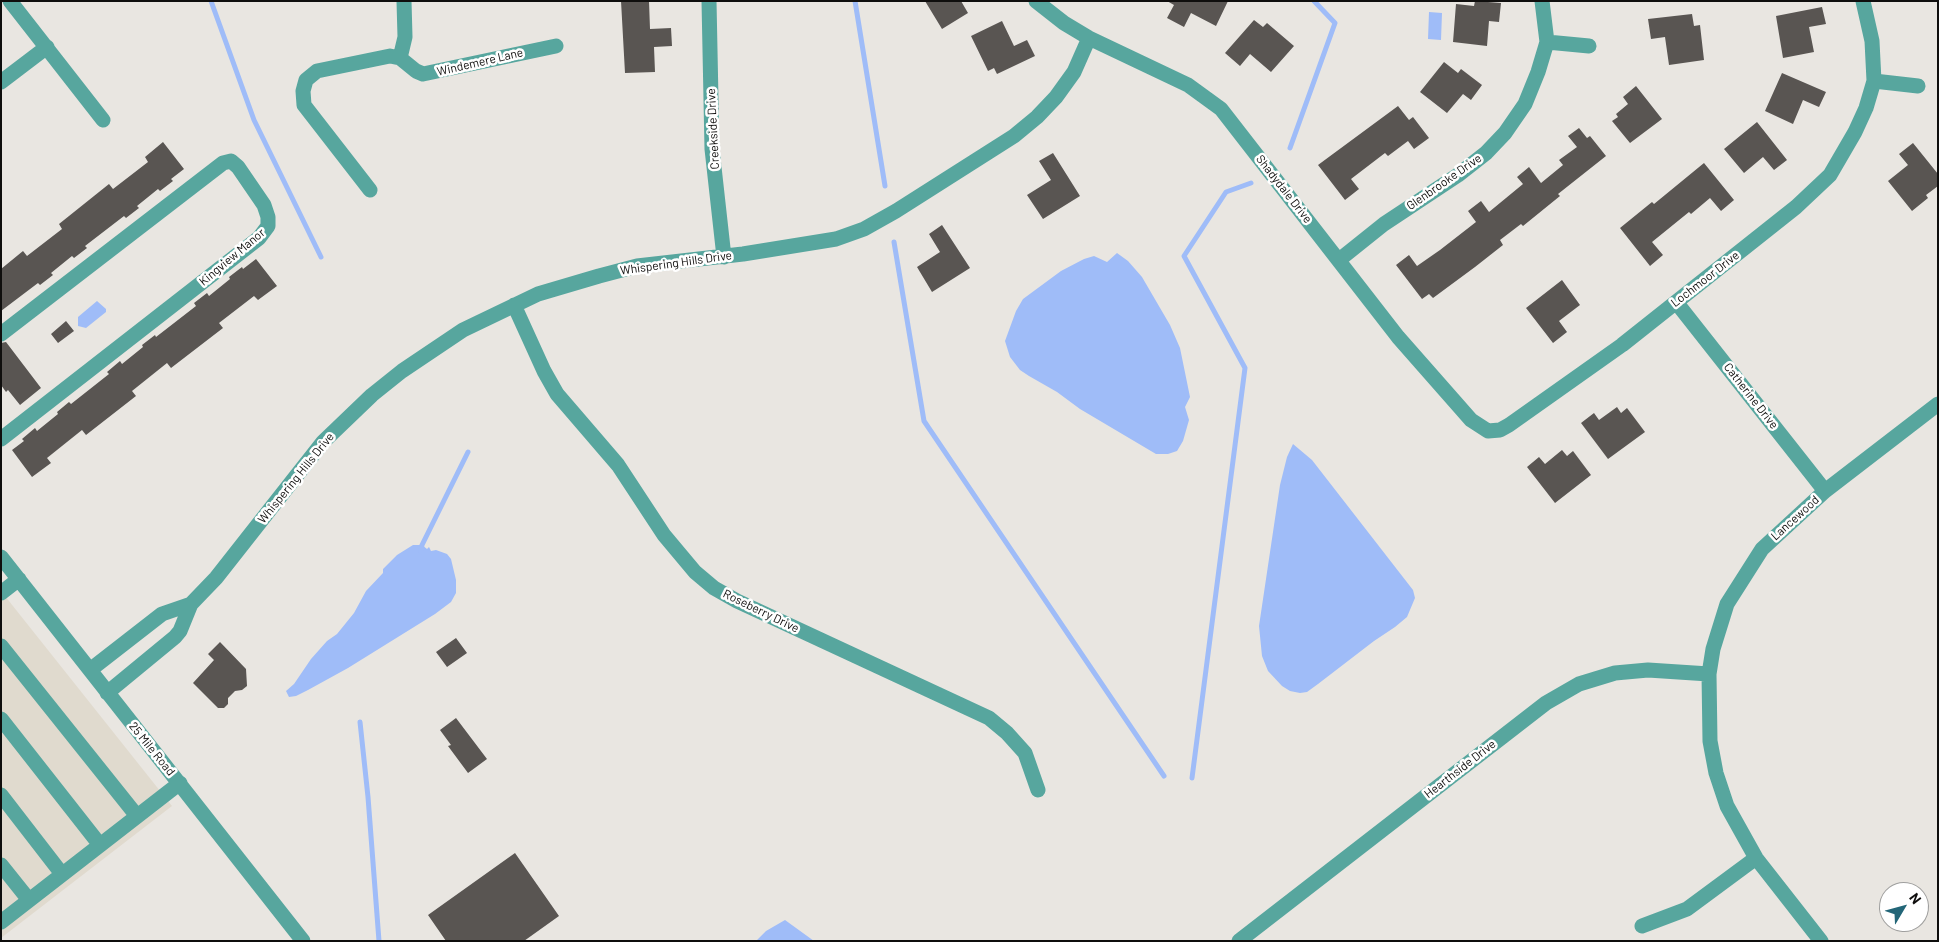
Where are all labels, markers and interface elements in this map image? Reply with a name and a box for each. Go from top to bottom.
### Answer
street label: Windemere Lane [436,45,524,79]
street label: Creekside Drive [704,88,722,170]
street label: Glenbrooke Drive [1404,151,1484,213]
street label: Shadydale Drive [1253,152,1315,226]
street label: Kingview Manor [196,225,268,289]
street label: Whispering Hills Drive [619,248,733,278]
street label: Lochmoor Drive [1668,248,1742,310]
street label: Catherine Drive [1721,360,1781,432]
street label: Whispering Hills Drive [255,430,337,526]
street label: Lancewood [1768,493,1822,543]
street label: Roseberry Drive [721,586,801,636]
street label: 25 Mile Road [126,719,178,779]
street label: Hearthside Drive [1421,737,1499,801]
north arrow [1879,882,1929,932]
text: N [1906,889,1925,907]

